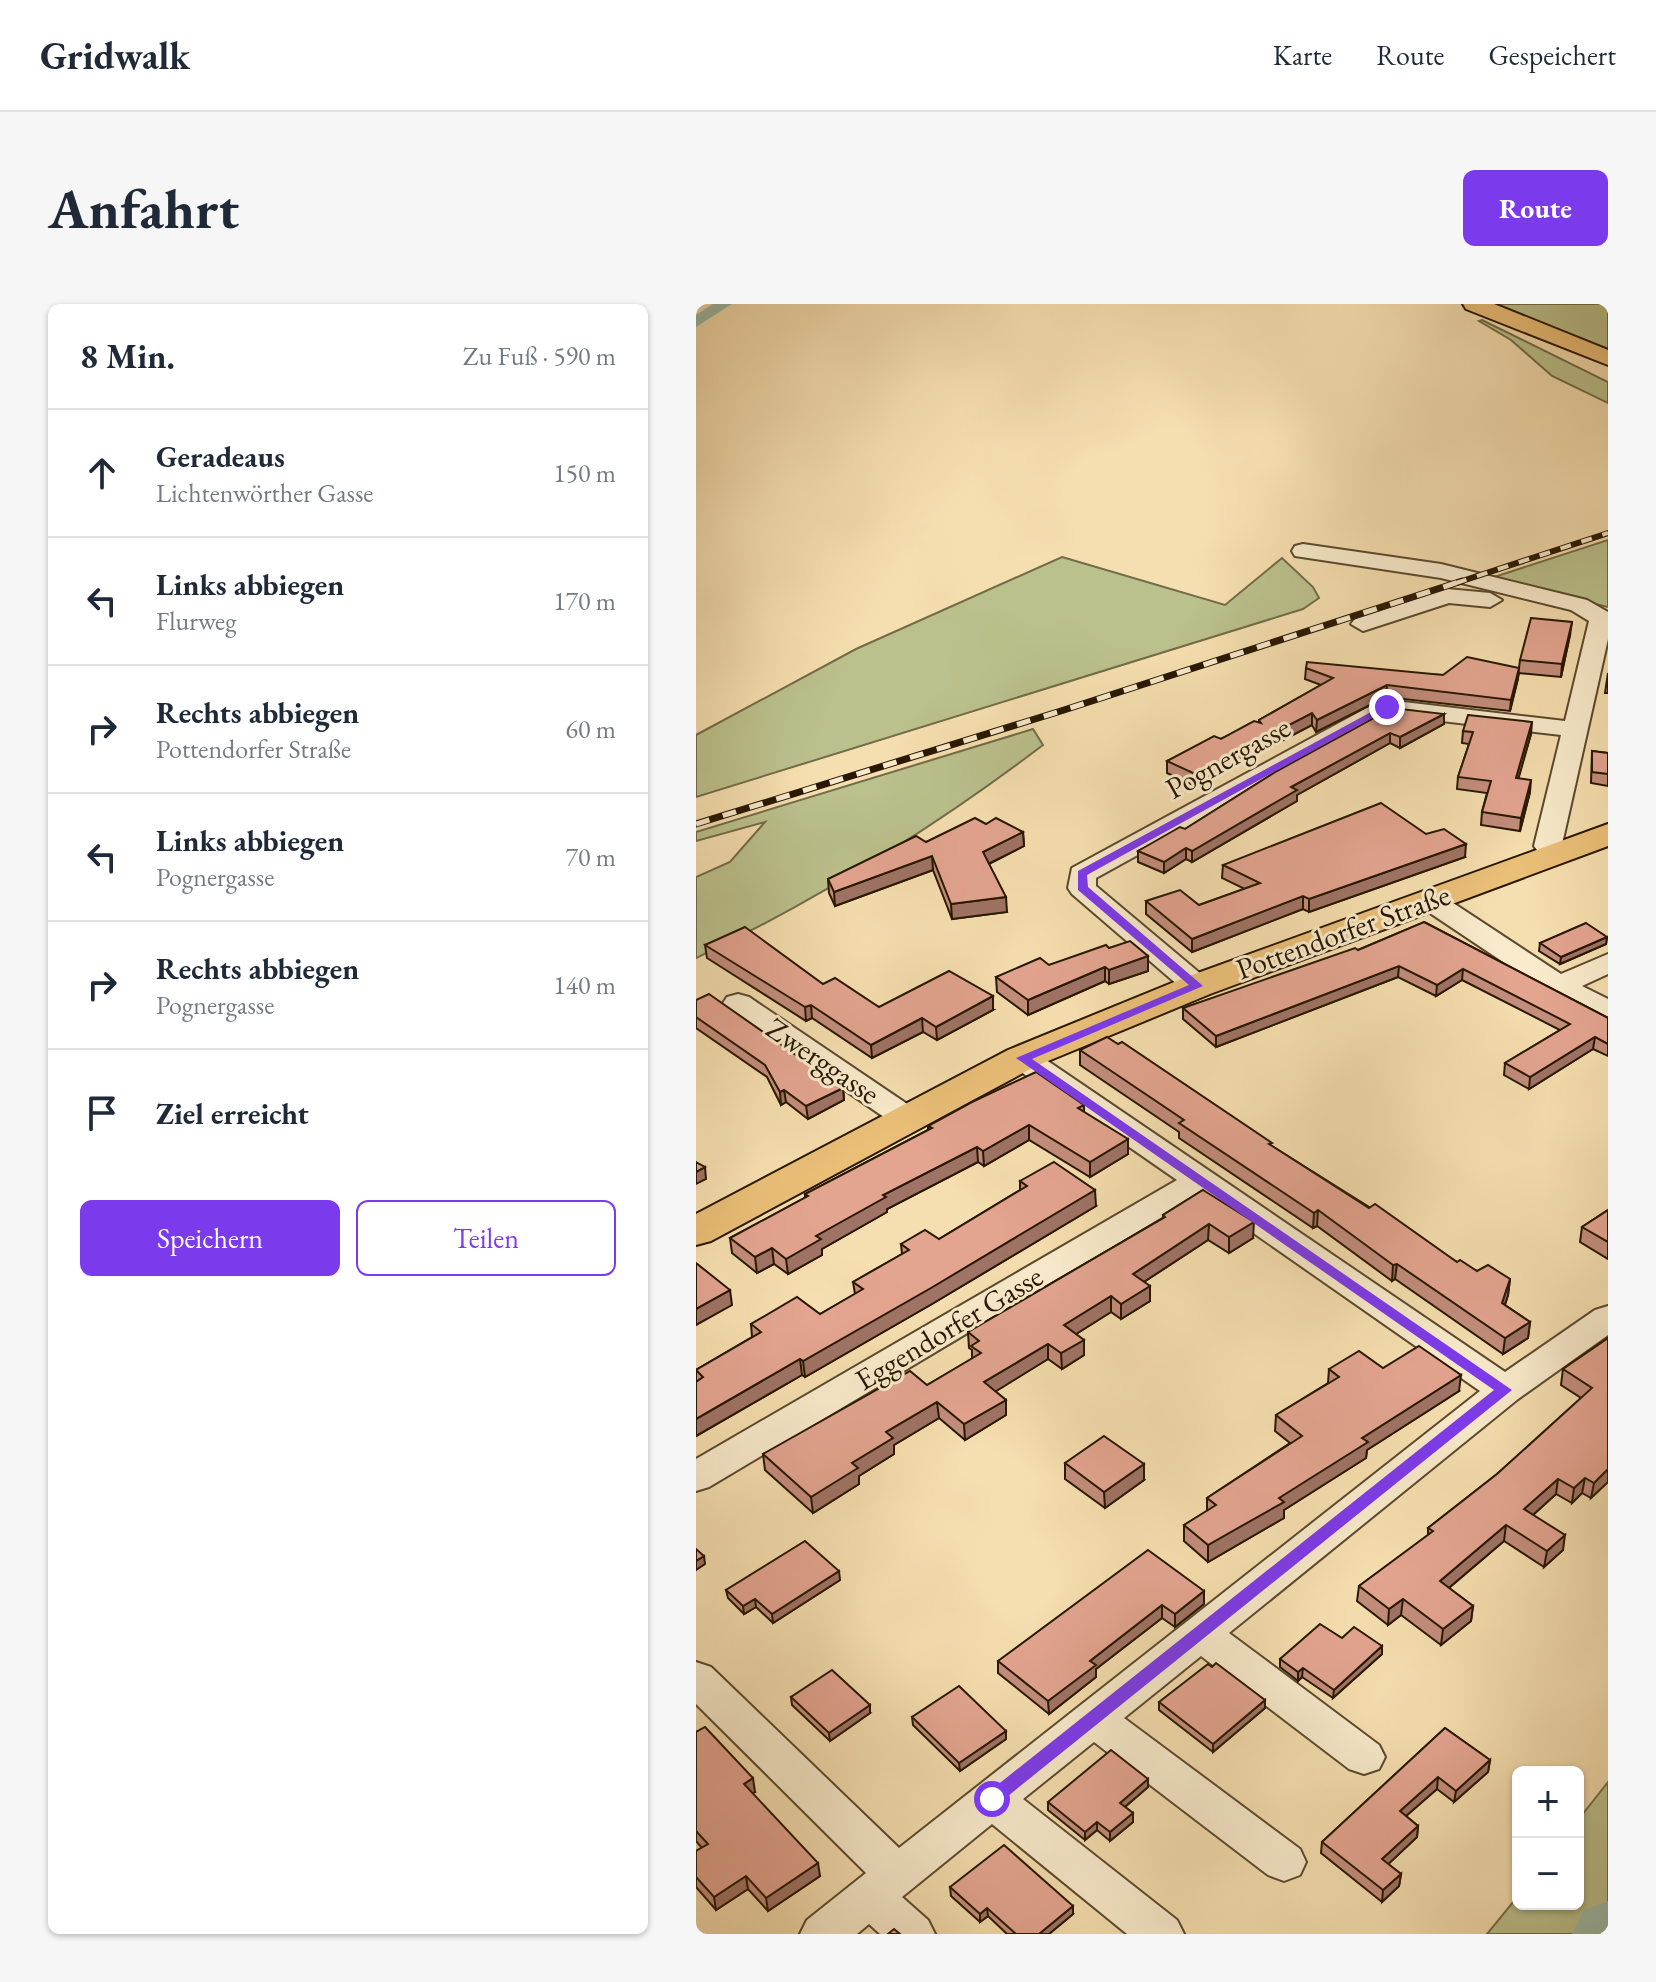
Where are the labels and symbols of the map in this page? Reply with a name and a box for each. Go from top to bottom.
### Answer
route end [1369,689,1405,725]
street label: Pognergasse [1159,707,1297,808]
street label: Pottendorfer Straße [1230,875,1455,988]
street label: Zwerggasse [759,1008,888,1113]
street label: Eggendorfer Gasse [848,1256,1050,1399]
route start [974,1781,1010,1817]

